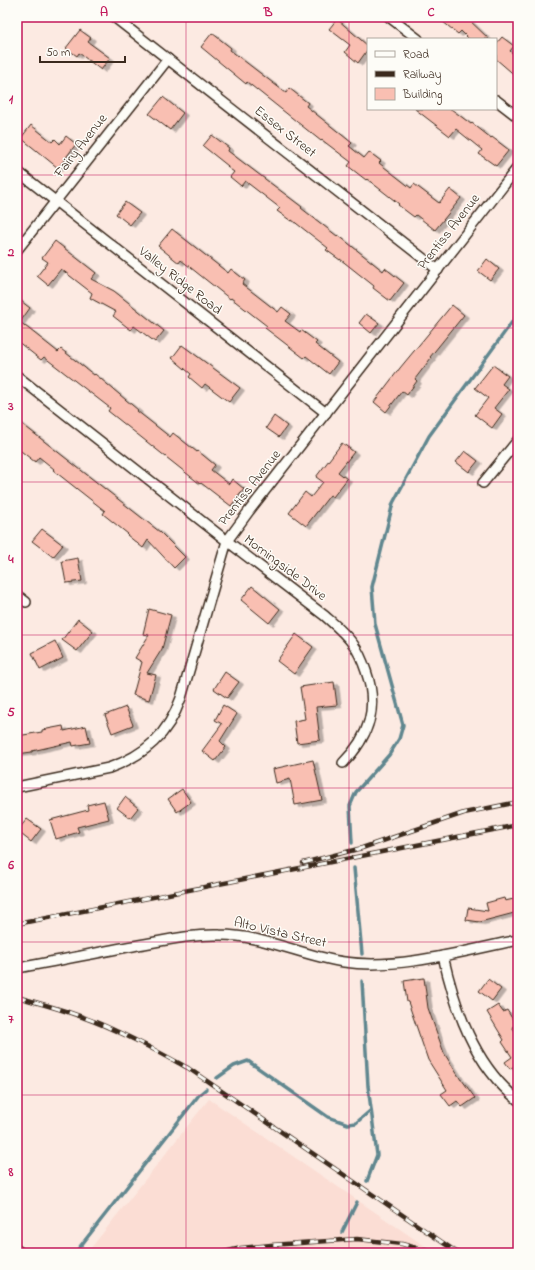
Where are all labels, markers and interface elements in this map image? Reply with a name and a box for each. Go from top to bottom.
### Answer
text: A [100,3,108,22]
text: B [263,3,273,22]
text: C [427,3,435,22]
scale bar [40,38,125,64]
legend [367,38,497,110]
text: 50 m [46,44,70,62]
text: Road [403,46,429,64]
text: Railway [403,66,442,85]
text: Building [402,86,442,105]
text: 1 [9,90,14,109]
street label: Essex Street [249,101,321,163]
street label: Fairy Avenue [49,109,114,184]
street label: Prentiss Avenue [413,189,486,275]
street label: Valley Ridge Road [132,241,226,321]
text: 2 [7,243,15,262]
text: 3 [7,397,14,416]
street label: Prentiss Avenue [214,445,287,531]
street label: Morningside Drive [238,530,332,607]
text: 4 [7,550,14,569]
text: 5 [7,703,15,722]
text: 6 [7,856,14,875]
street label: Alto Vista Street [232,912,329,954]
text: 7 [8,1010,14,1029]
text: 8 [8,1163,14,1182]

